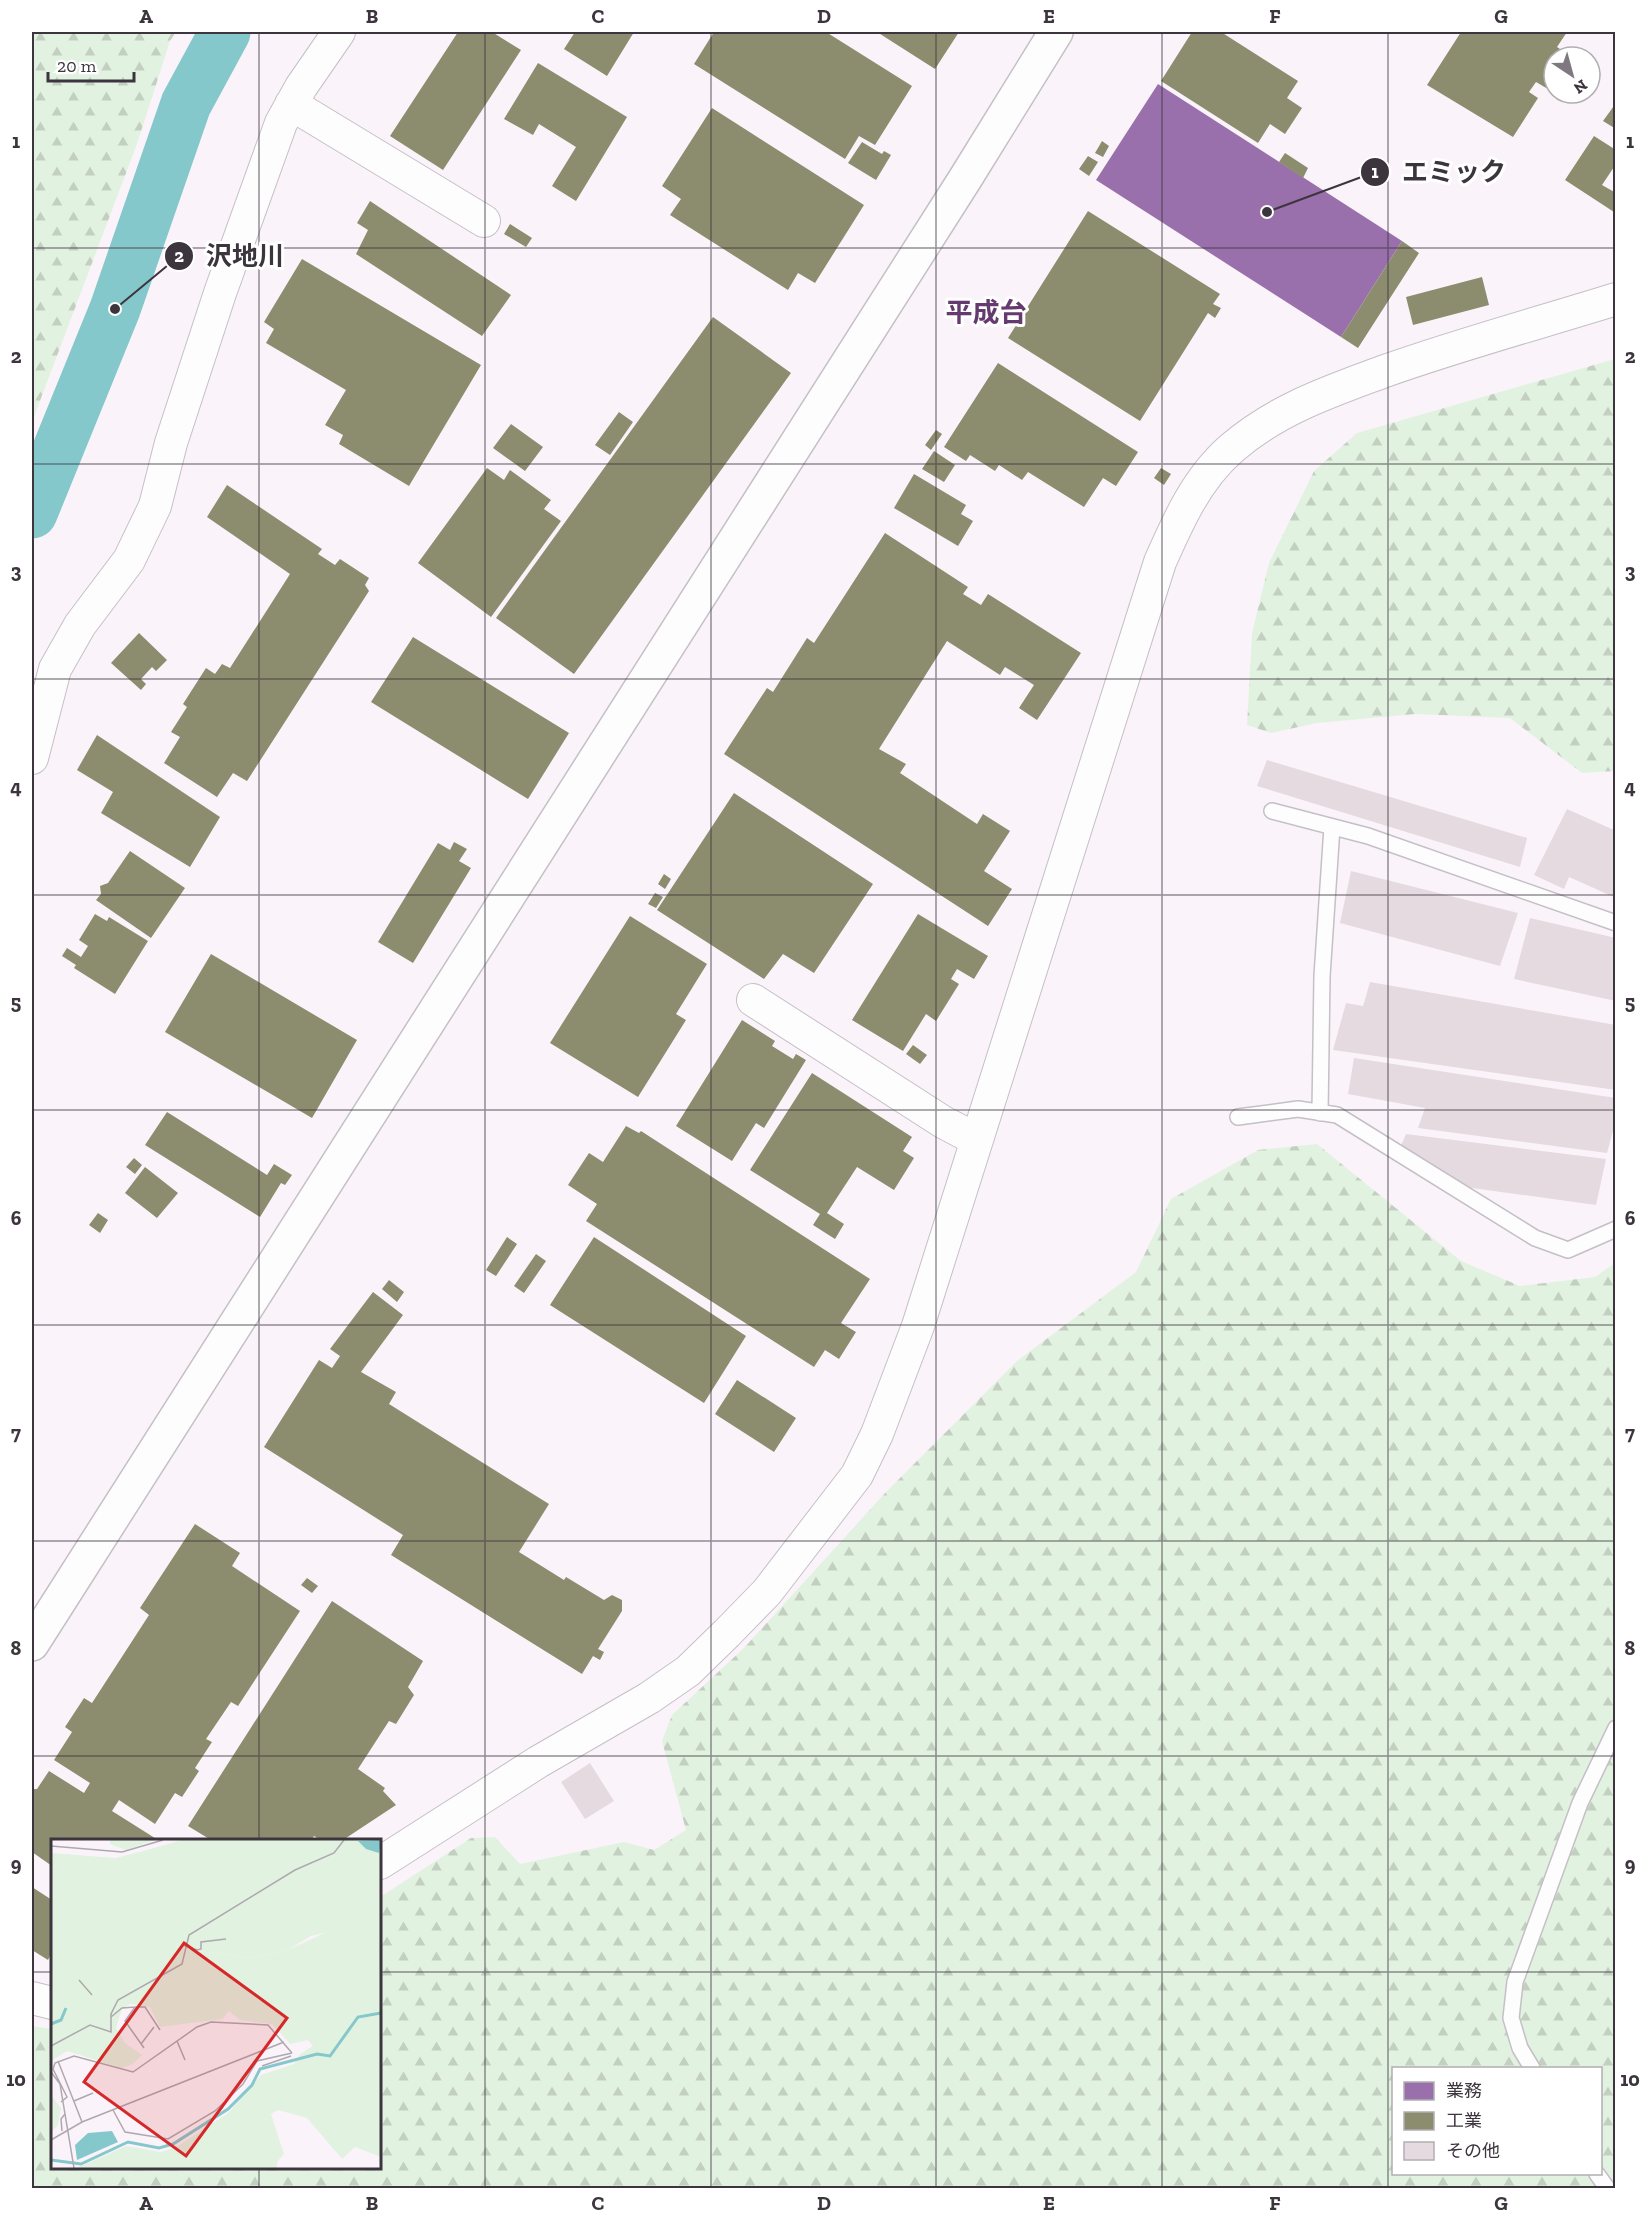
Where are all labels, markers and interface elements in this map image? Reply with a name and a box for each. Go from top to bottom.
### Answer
text: A [139,4,153,28]
text: B [366,4,378,28]
text: C [592,4,605,28]
text: D [817,4,831,28]
text: E [1043,4,1055,28]
text: F [1269,4,1281,28]
text: G [1494,4,1508,28]
scale bar [48,45,134,83]
north arrow [1542,45,1602,105]
text: 20 m [57,55,97,77]
text: N [1570,75,1591,98]
text: 1 [12,129,20,153]
text: 1 [1626,129,1634,153]
callout: エミック [1360,150,1518,194]
text: エミック [1402,156,1506,188]
text: 1 [1371,161,1379,183]
callout: 沢地川 [164,234,296,278]
text: 沢地川 [206,240,284,272]
text: 2 [174,245,184,267]
district label: 平成台 [946,297,1027,329]
text: 2 [11,344,22,368]
text: 2 [1625,344,1636,368]
text: 3 [11,559,22,583]
text: 3 [1625,559,1636,583]
text: 4 [10,775,22,799]
text: 4 [1624,775,1636,799]
text: 5 [11,990,21,1014]
text: 5 [1625,990,1635,1014]
text: 6 [11,1206,22,1230]
text: 6 [1625,1206,1636,1230]
text: 7 [11,1421,21,1445]
text: 7 [1625,1421,1635,1445]
text: 8 [11,1636,22,1660]
text: 8 [1625,1636,1636,1660]
inset map [51,1839,381,2169]
text: 9 [11,1852,22,1876]
text: 9 [1625,1852,1636,1876]
text: 10 [6,2067,26,2091]
legend [1392,2067,1602,2175]
text: 10 [1620,2067,1640,2091]
text: 業務 [1446,2080,1482,2102]
text: 工業 [1446,2110,1482,2132]
text: その他 [1446,2140,1500,2162]
text: A [139,2191,153,2215]
text: B [366,2191,378,2215]
text: C [592,2191,605,2215]
text: D [817,2191,831,2215]
text: E [1043,2191,1055,2215]
text: F [1269,2191,1281,2215]
text: G [1494,2191,1508,2215]

